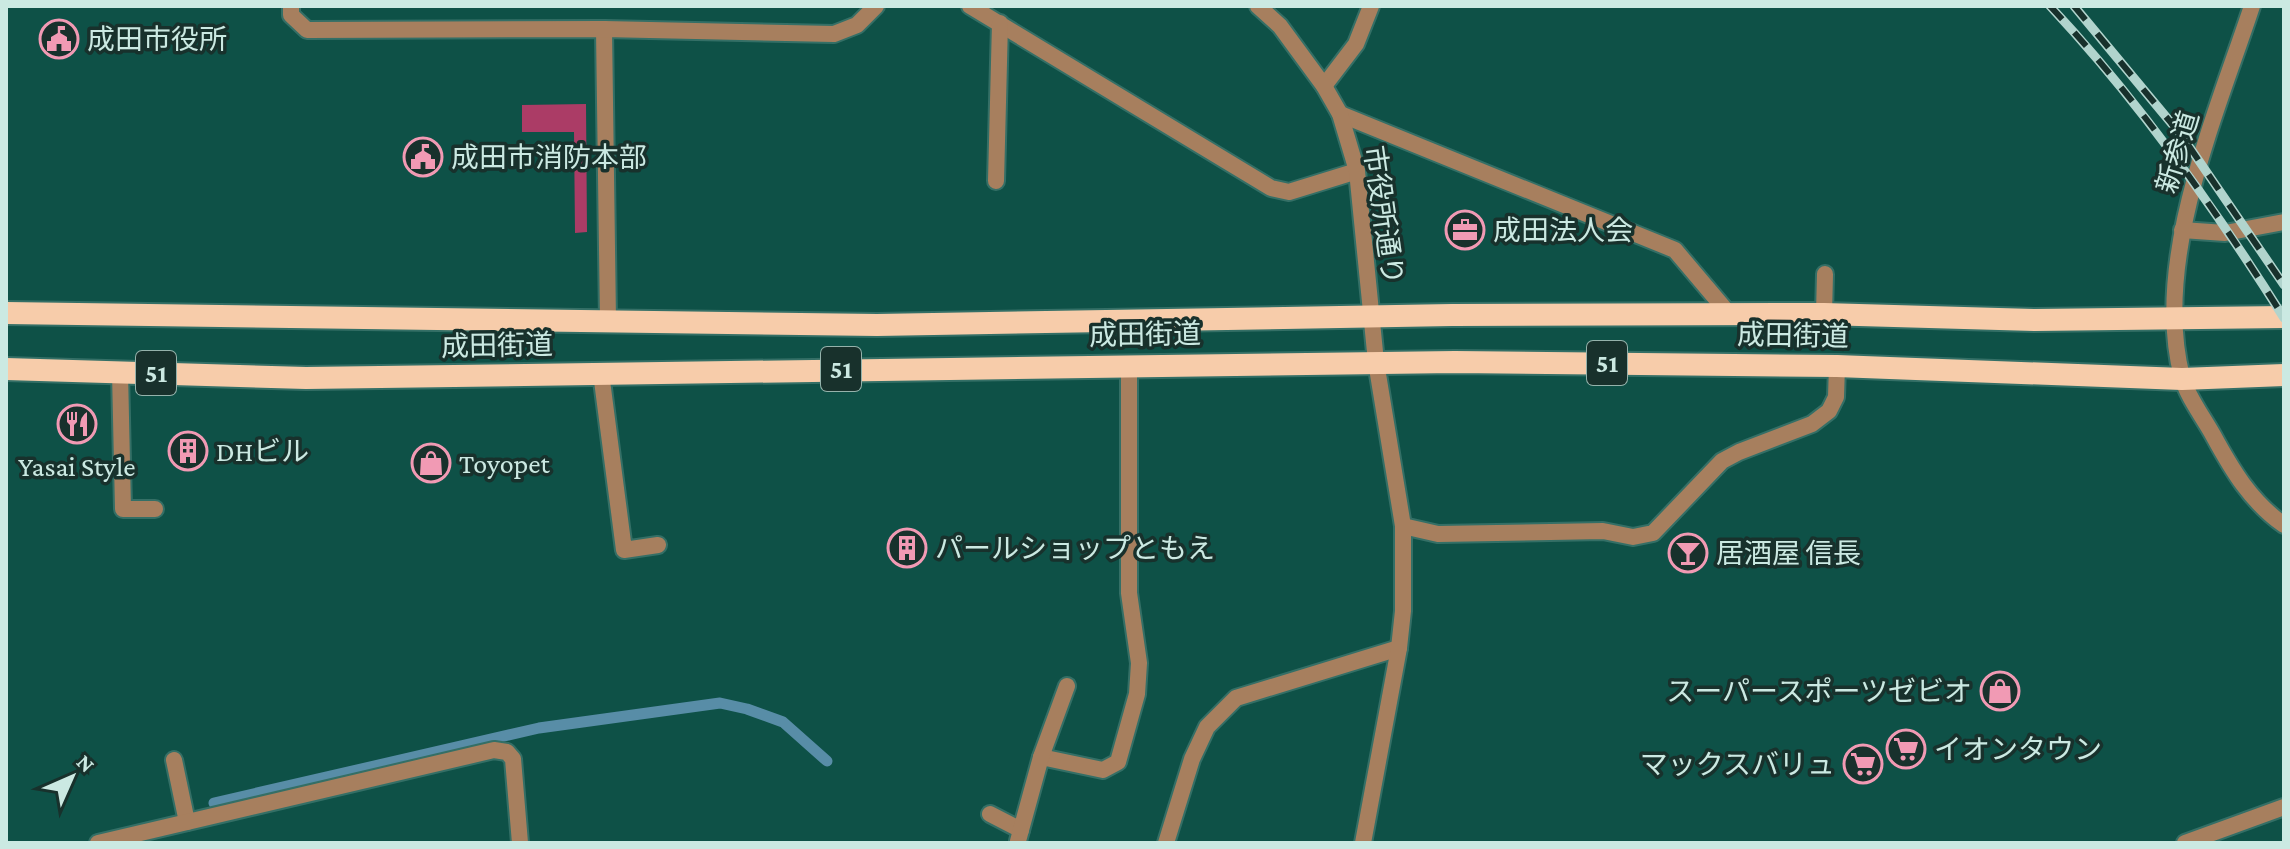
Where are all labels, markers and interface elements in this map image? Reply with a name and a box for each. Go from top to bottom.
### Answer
public building icon: 成田市役所 [38,18,80,60]
place label: 成田市役所 [87,24,227,55]
street label: 新参道 [2150,107,2205,197]
public building icon: 成田市消防本部 [402,136,444,178]
place label: 成田市消防本部 [451,142,647,173]
street label: 市役所通り [1358,144,1409,287]
office icon: 成田法人会 [1444,209,1486,251]
place label: 成田法人会 [1493,215,1633,246]
street label: 成田街道 [1089,318,1201,351]
street label: 成田街道 [1737,319,1849,352]
street label: 成田街道 [441,329,553,362]
road number: 51 [1587,341,1627,385]
road number: 51 [821,347,861,391]
road number: 51 [136,351,176,395]
restaurant icon: Yasai Style [56,403,98,445]
building icon: DHビル [167,430,209,472]
place label: DHビル [216,436,309,467]
shop icon: Toyopet [410,442,452,484]
place label: Toyopet [459,448,551,479]
place label: Yasai Style [18,451,136,482]
building icon: パールショップともえ [886,527,928,569]
bar icon: 居酒屋 信長 [1667,532,1709,574]
place label: パールショップともえ [935,533,1215,564]
place label: 居酒屋 信長 [1716,538,1861,569]
shop icon: スーパースポーツゼビオ [1979,670,2021,712]
place label: スーパースポーツゼビオ [1666,676,1972,707]
supermarket icon: イオンタウン [1885,728,1927,770]
place label: イオンタウン [1934,734,2102,765]
north arrow [32,737,112,817]
supermarket icon: マックスバリュ [1842,743,1884,785]
text: N [72,749,100,777]
place label: マックスバリュ [1640,749,1835,780]

